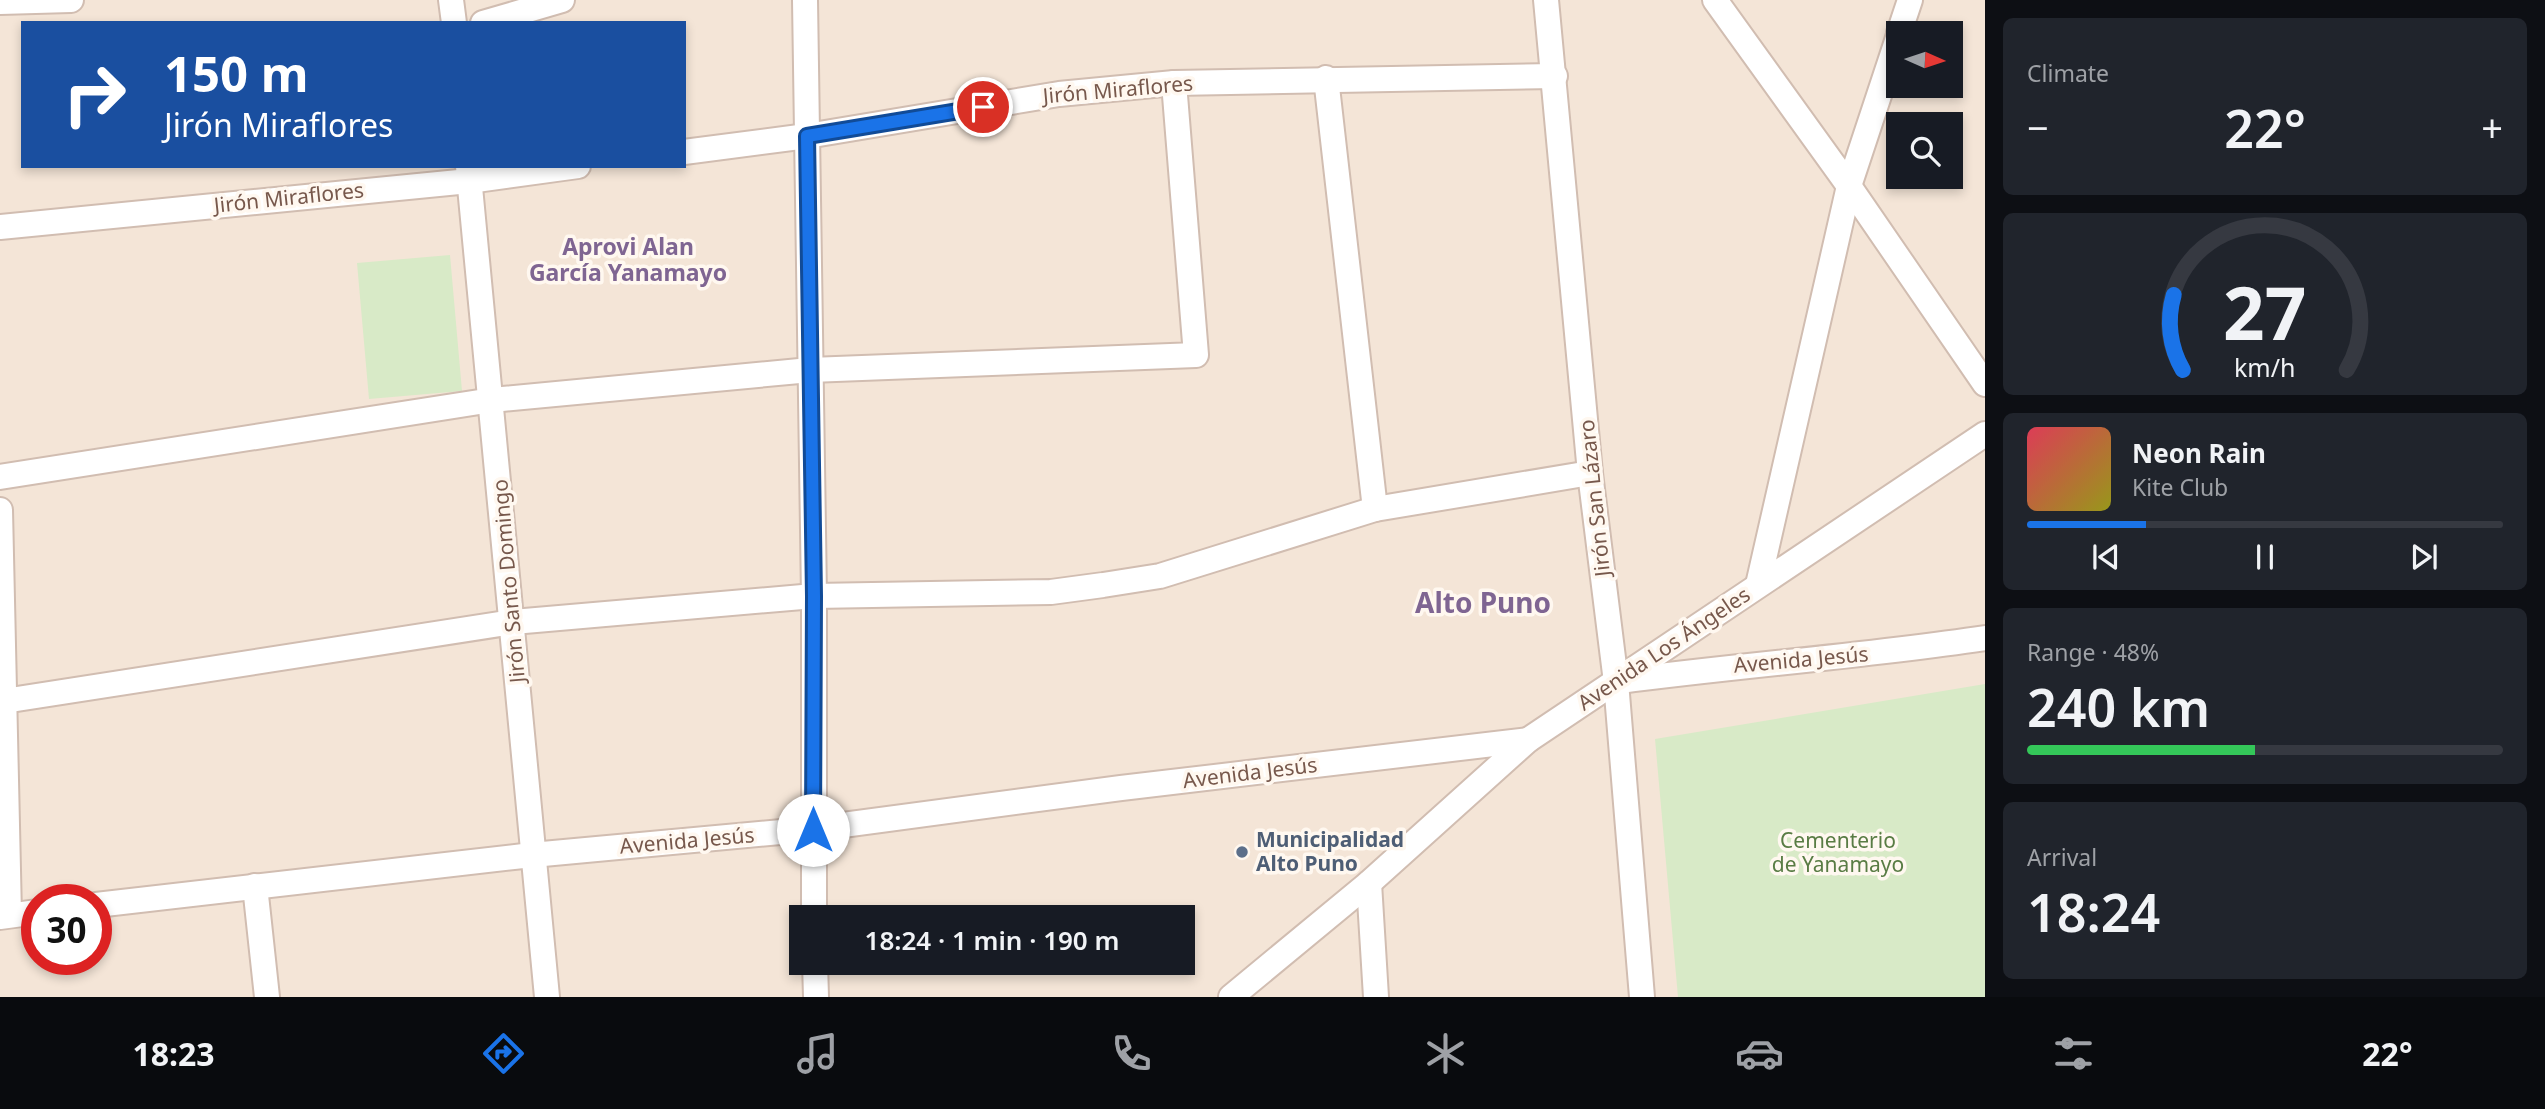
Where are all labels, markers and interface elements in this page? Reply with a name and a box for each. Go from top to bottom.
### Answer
north arrow [1886,21,1964,98]
map controls [1886,21,1963,189]
text: 150 m [164,40,309,106]
icon: right [49,49,140,140]
text: Climate [2027,57,2109,89]
street label: Jirón Miraflores [1040,68,1194,110]
pin [953,77,1013,137]
icon: arrive [964,88,1002,126]
text: 22° [2224,92,2306,163]
text: − [2027,101,2049,153]
text: + [2481,101,2503,153]
text: Jirón Miraflores [164,103,393,146]
button: search [1886,112,1963,189]
street label: Jirón Miraflores [211,175,365,219]
district label: Aprovi Alan García Yanamayo [529,230,727,288]
text: 27 [2223,262,2307,361]
text: km/h [2234,350,2296,384]
street label: Jirón San Lázaro [1572,418,1616,580]
text: Neon Rain [2132,435,2266,471]
text: Kite Club [2132,471,2228,503]
street label: Jirón Santo Domingo [485,478,531,686]
icon: previous [2087,538,2125,576]
icon: pause [2246,538,2284,576]
icon: next [2405,538,2443,576]
street label: Avenida Los Ángeles [1572,580,1755,716]
district label: Alto Puno [1415,583,1551,621]
text: Range · 48% [2027,636,2159,668]
street label: Avenida Jesús [1732,639,1869,679]
text: 240 km [2027,671,2210,742]
street label: Avenida Jesús [1181,750,1319,794]
position arrow [776,793,850,867]
street label: Avenida Jesús [618,820,755,860]
place label: Municipalidad Alto Puno [1256,825,1404,877]
park label: Cementerio de Yanamayo [1772,826,1904,878]
text: Arrival [2027,841,2097,873]
marker: Municipalidad Alto Puno [1234,844,1250,860]
text: 18:24 [2027,876,2160,947]
speed limit sign: 30 [21,884,112,975]
text: 18:24 · 1 min · 190 m [865,922,1119,958]
icon: directions [479,1029,528,1078]
icon: music [793,1029,842,1078]
icon: phone [1107,1029,1156,1078]
icon: climate [1421,1029,1470,1078]
icon: car [1735,1029,1784,1078]
icon: filters [2049,1029,2098,1078]
text: 18:23 [132,1032,215,1075]
text: 22° [2362,1032,2413,1075]

